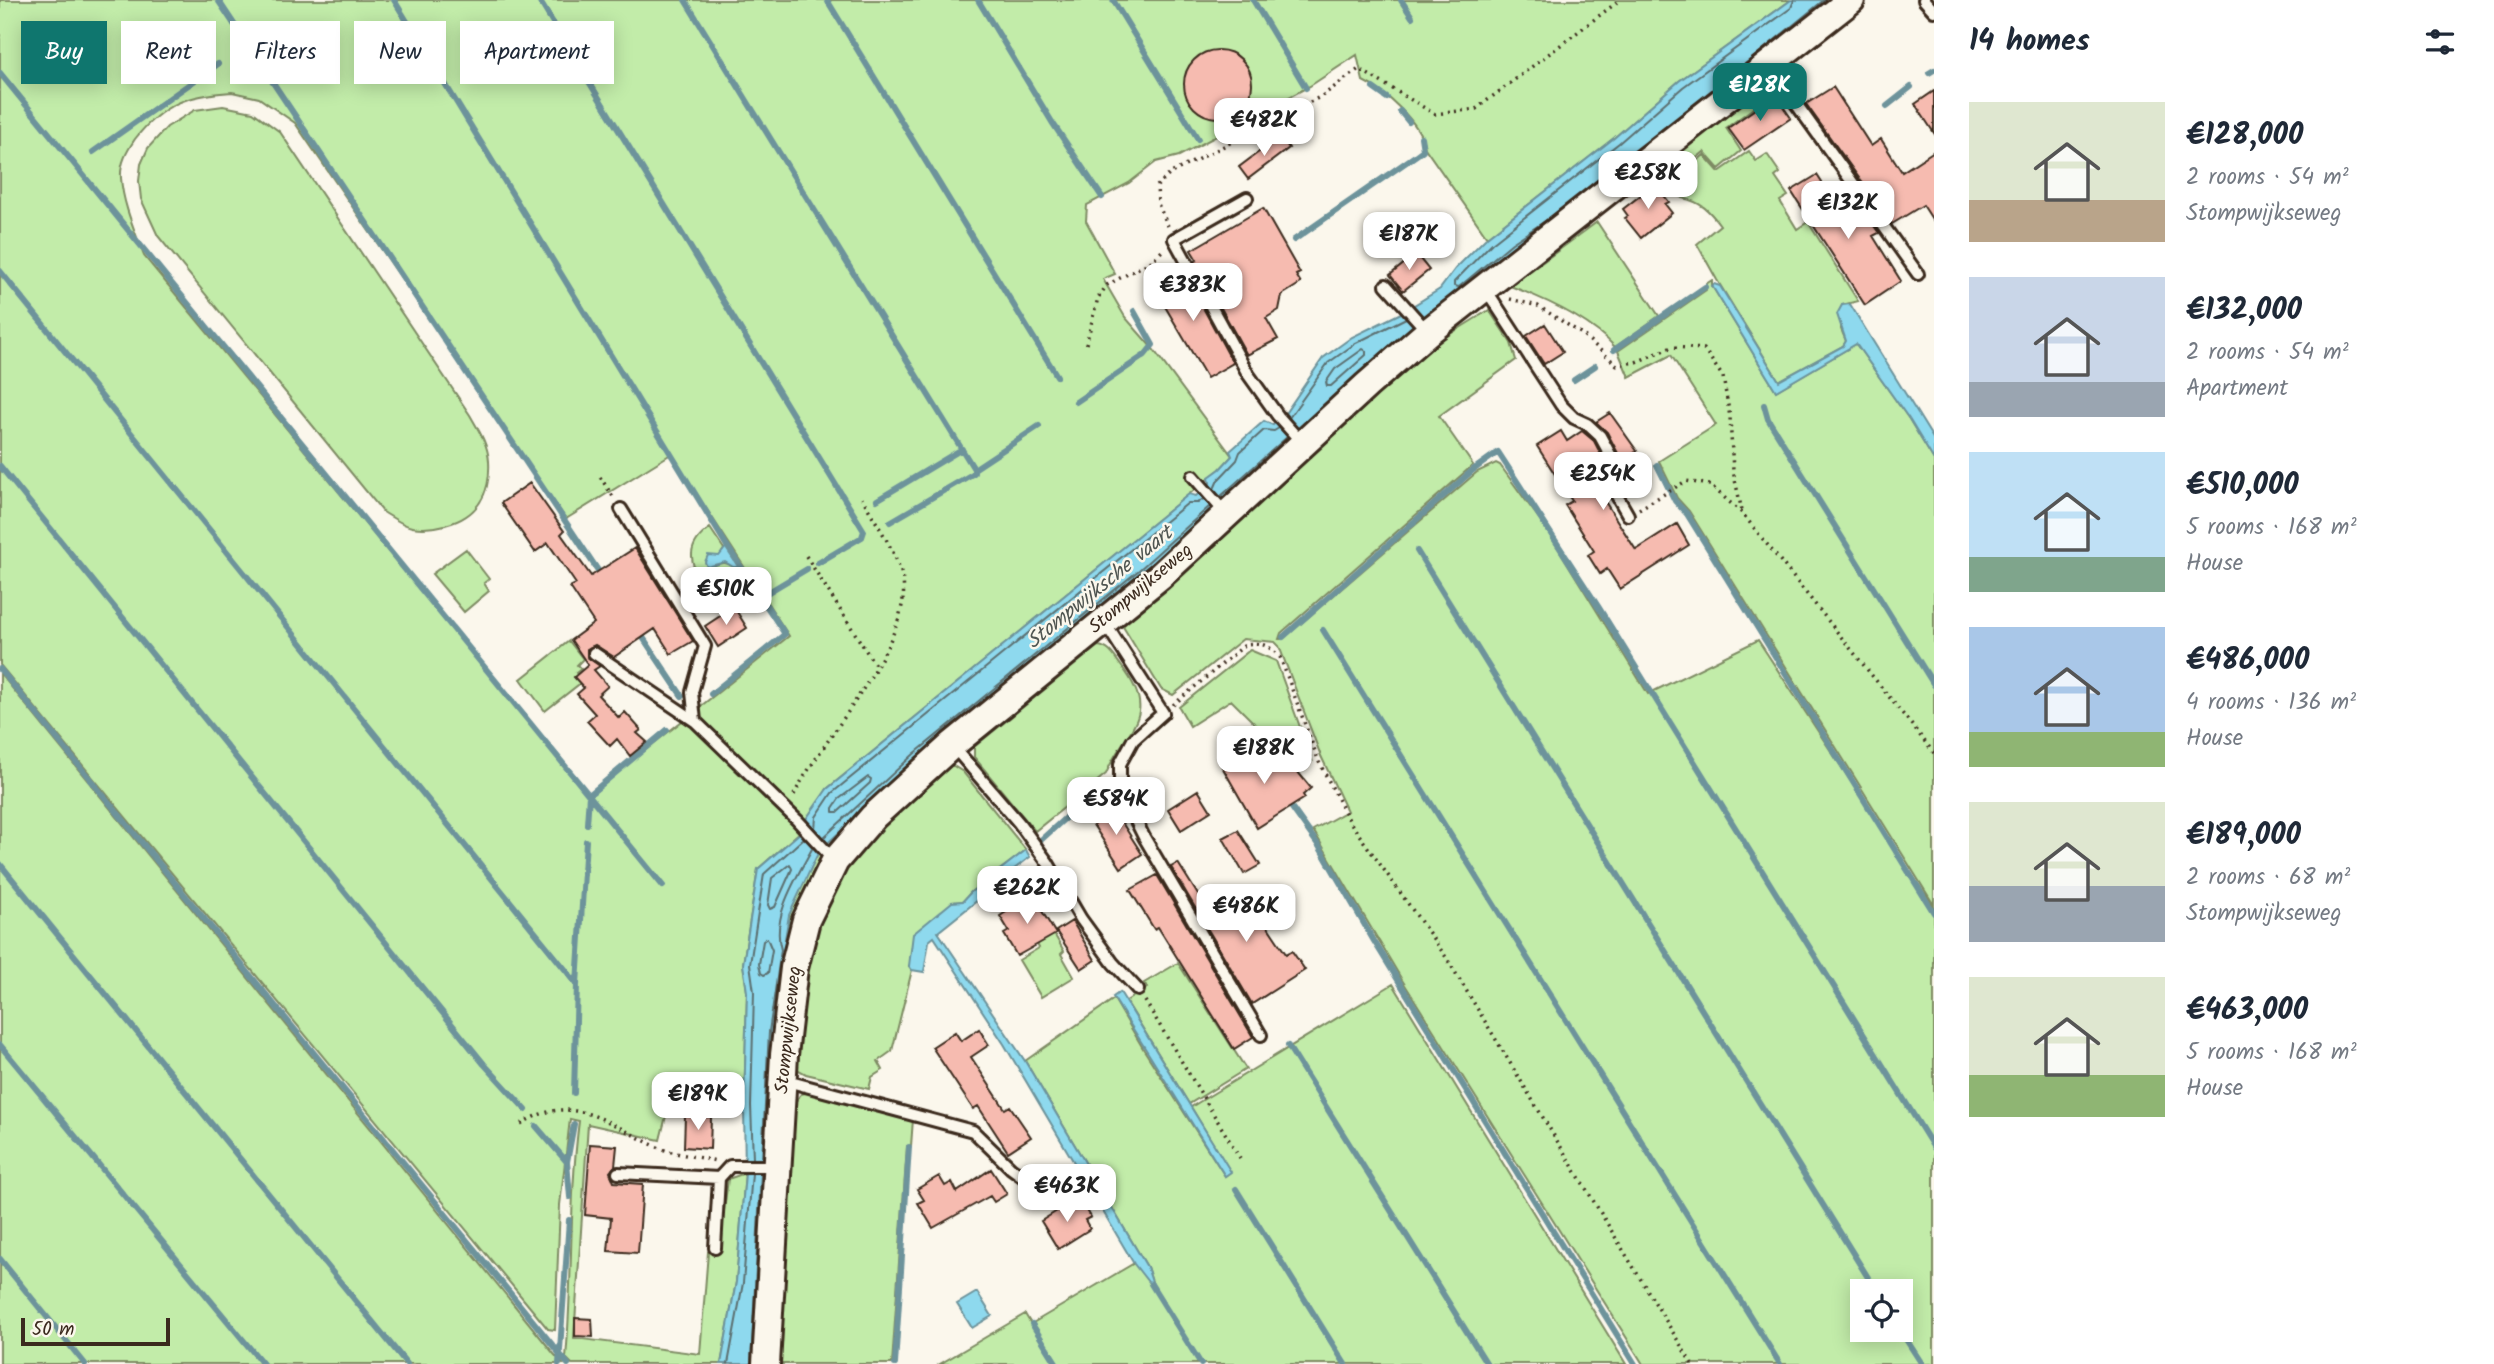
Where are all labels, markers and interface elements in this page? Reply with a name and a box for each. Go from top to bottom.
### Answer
text: 14 homes [1969,18,2090,66]
chip: Buy [21,21,107,84]
chip: Rent [121,21,216,84]
chip: Filters [230,21,340,84]
chip: New [354,21,446,84]
chip: Apartment [460,21,614,84]
icon: filters [2421,23,2459,61]
pin: €128K [1711,64,1809,123]
text: €128K [1729,68,1791,104]
pin: €482K [1215,99,1313,158]
text: €482K [1230,103,1298,139]
text: €128,000 [2186,112,2303,160]
icon: home [2025,130,2109,214]
pin: €258K [1599,152,1697,211]
text: €258K [1614,156,1682,192]
text: 2 rooms · 54 m² [2186,160,2349,196]
pin: €132K [1799,182,1897,241]
text: €132K [1817,186,1879,222]
text: Stompwijkseweg [2186,196,2341,232]
pin: €187K [1360,212,1458,272]
text: €187K [1379,217,1439,253]
pin: €383K [1144,264,1242,323]
text: €383K [1159,268,1227,304]
text: €132,000 [2186,287,2302,335]
icon: home [2025,305,2109,389]
text: 2 rooms · 54 m² [2186,335,2349,371]
text: Apartment [2186,371,2288,407]
pin: €254K [1554,452,1652,512]
text: €254K [1570,457,1636,493]
text: €510,000 [2186,462,2299,510]
icon: home [2025,480,2109,564]
text: 5 rooms · 168 m² [2186,510,2357,546]
water label: Stompwijksche vaart [1019,516,1183,658]
street label: Stompwijkseweg [1082,536,1200,642]
text: House [2186,546,2243,582]
pin: €510K [677,568,775,627]
text: €510K [697,572,755,608]
text: €486,000 [2186,637,2309,685]
icon: home [2025,655,2109,739]
text: 4 rooms · 136 m² [2186,685,2356,721]
text: House [2186,721,2243,757]
pin: €188K [1215,726,1313,786]
text: €188K [1233,731,1295,767]
pin: €584K [1067,778,1165,837]
text: €584K [1083,782,1149,818]
text: €189,000 [2186,812,2301,860]
icon: home [2025,830,2109,914]
text: 2 rooms · 68 m² [2186,860,2350,896]
pin: €262K [978,866,1076,926]
text: €262K [993,871,1061,907]
pin: €486K [1197,884,1295,944]
text: €486K [1213,889,1280,925]
text: Stompwijkseweg [2186,896,2341,932]
street label: Stompwijkseweg [767,965,811,1095]
text: €463,000 [2186,987,2308,1035]
icon: home [2025,1005,2109,1089]
text: 5 rooms · 168 m² [2186,1035,2357,1071]
text: House [2186,1071,2243,1107]
pin: €189K [649,1072,747,1132]
text: €189K [668,1077,728,1113]
pin: €463K [1018,1164,1116,1224]
text: €463K [1034,1169,1100,1205]
map controls [1850,1279,1913,1342]
button: locate [1850,1279,1913,1342]
scale bar [21,1315,170,1347]
text: 50 m [32,1315,74,1345]

